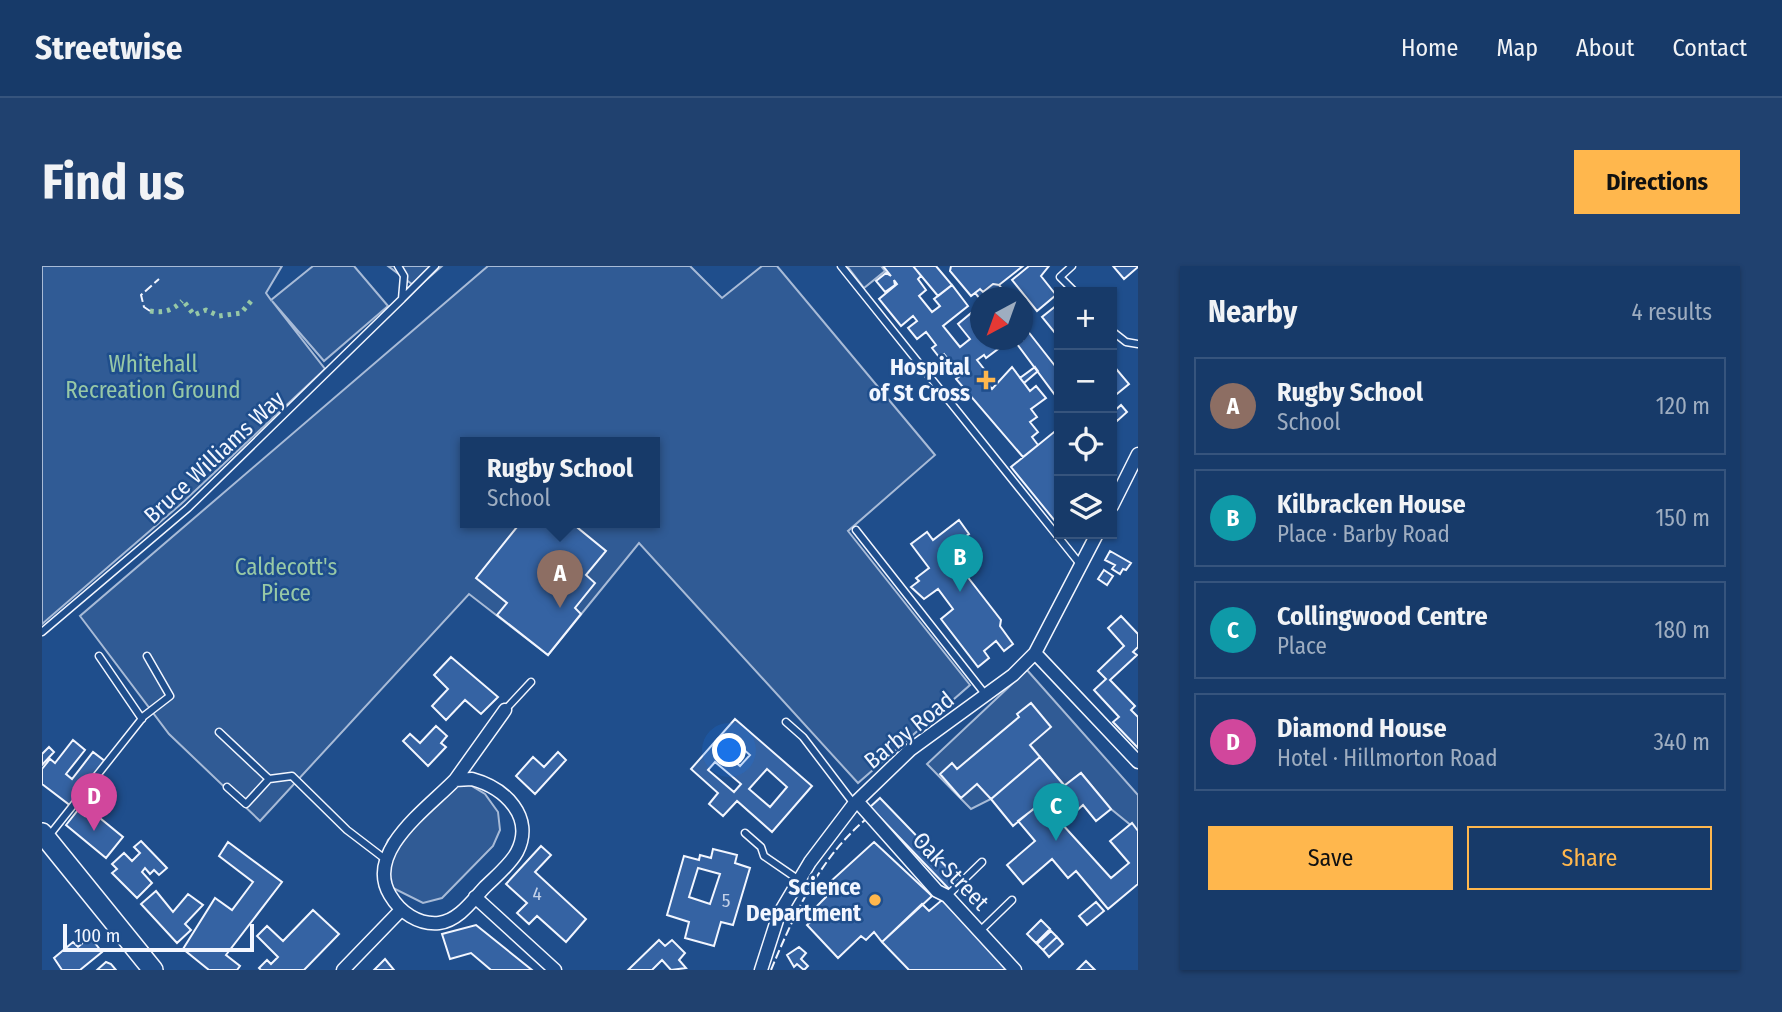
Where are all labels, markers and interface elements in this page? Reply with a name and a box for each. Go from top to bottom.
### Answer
text: Streetwise [35,28,182,68]
text: Home [1401,34,1458,62]
text: Map [1496,34,1538,62]
text: About [1576,34,1634,62]
text: Contact [1672,34,1747,62]
button: Directions [1574,150,1740,214]
text: Find us [42,153,185,212]
north arrow [970,287,1033,350]
map controls [1054,287,1117,539]
button: + [1054,287,1117,350]
text: Nearby [1208,294,1297,330]
text: 4 results [1631,298,1712,326]
park label: Whitehall Recreation Ground [65,350,241,404]
button: − [1054,350,1117,413]
place label: Hospital of St Cross [869,353,971,407]
marker: Hospital of St Cross [976,370,996,390]
text: Rugby School [1277,377,1423,408]
street label: Bruce Williams Way [138,384,291,529]
text: A [1227,392,1239,420]
text: 120 m [1656,392,1710,420]
text: School [1277,408,1341,436]
button: locate [1054,413,1117,476]
popup [460,437,660,528]
text: Rugby School [487,453,633,484]
button: layers [1054,476,1117,539]
text: School [487,484,551,512]
text: Kilbracken House [1277,489,1466,520]
text: B [1227,504,1239,532]
text: 150 m [1655,504,1710,532]
text: Place · Barby Road [1277,520,1450,548]
pin: B [937,534,983,592]
pin: A [537,550,583,608]
park label: Caldecott's Piece [235,553,337,607]
text: Collingwood Centre [1277,601,1488,632]
text: C [1227,616,1239,644]
text: 180 m [1654,616,1710,644]
text: Place [1277,632,1327,660]
street label: Barby Road [858,685,960,775]
text: Diamond House [1277,713,1447,744]
text: D [1226,728,1240,756]
text: 340 m [1654,728,1710,756]
your location [712,733,746,767]
text: Hotel · Hillmorton Road [1277,744,1498,772]
pin: D [71,773,117,831]
pin: C [1033,783,1079,841]
street label: Oak Street [907,826,995,916]
button: Save [1208,826,1453,890]
button: Share [1467,826,1712,890]
place label: Science Department [746,873,862,927]
house number: 4 [532,882,542,905]
house number: 5 [722,889,730,912]
marker: Science Department [867,892,883,908]
scale bar [63,921,254,953]
text: 100 m [74,924,120,947]

